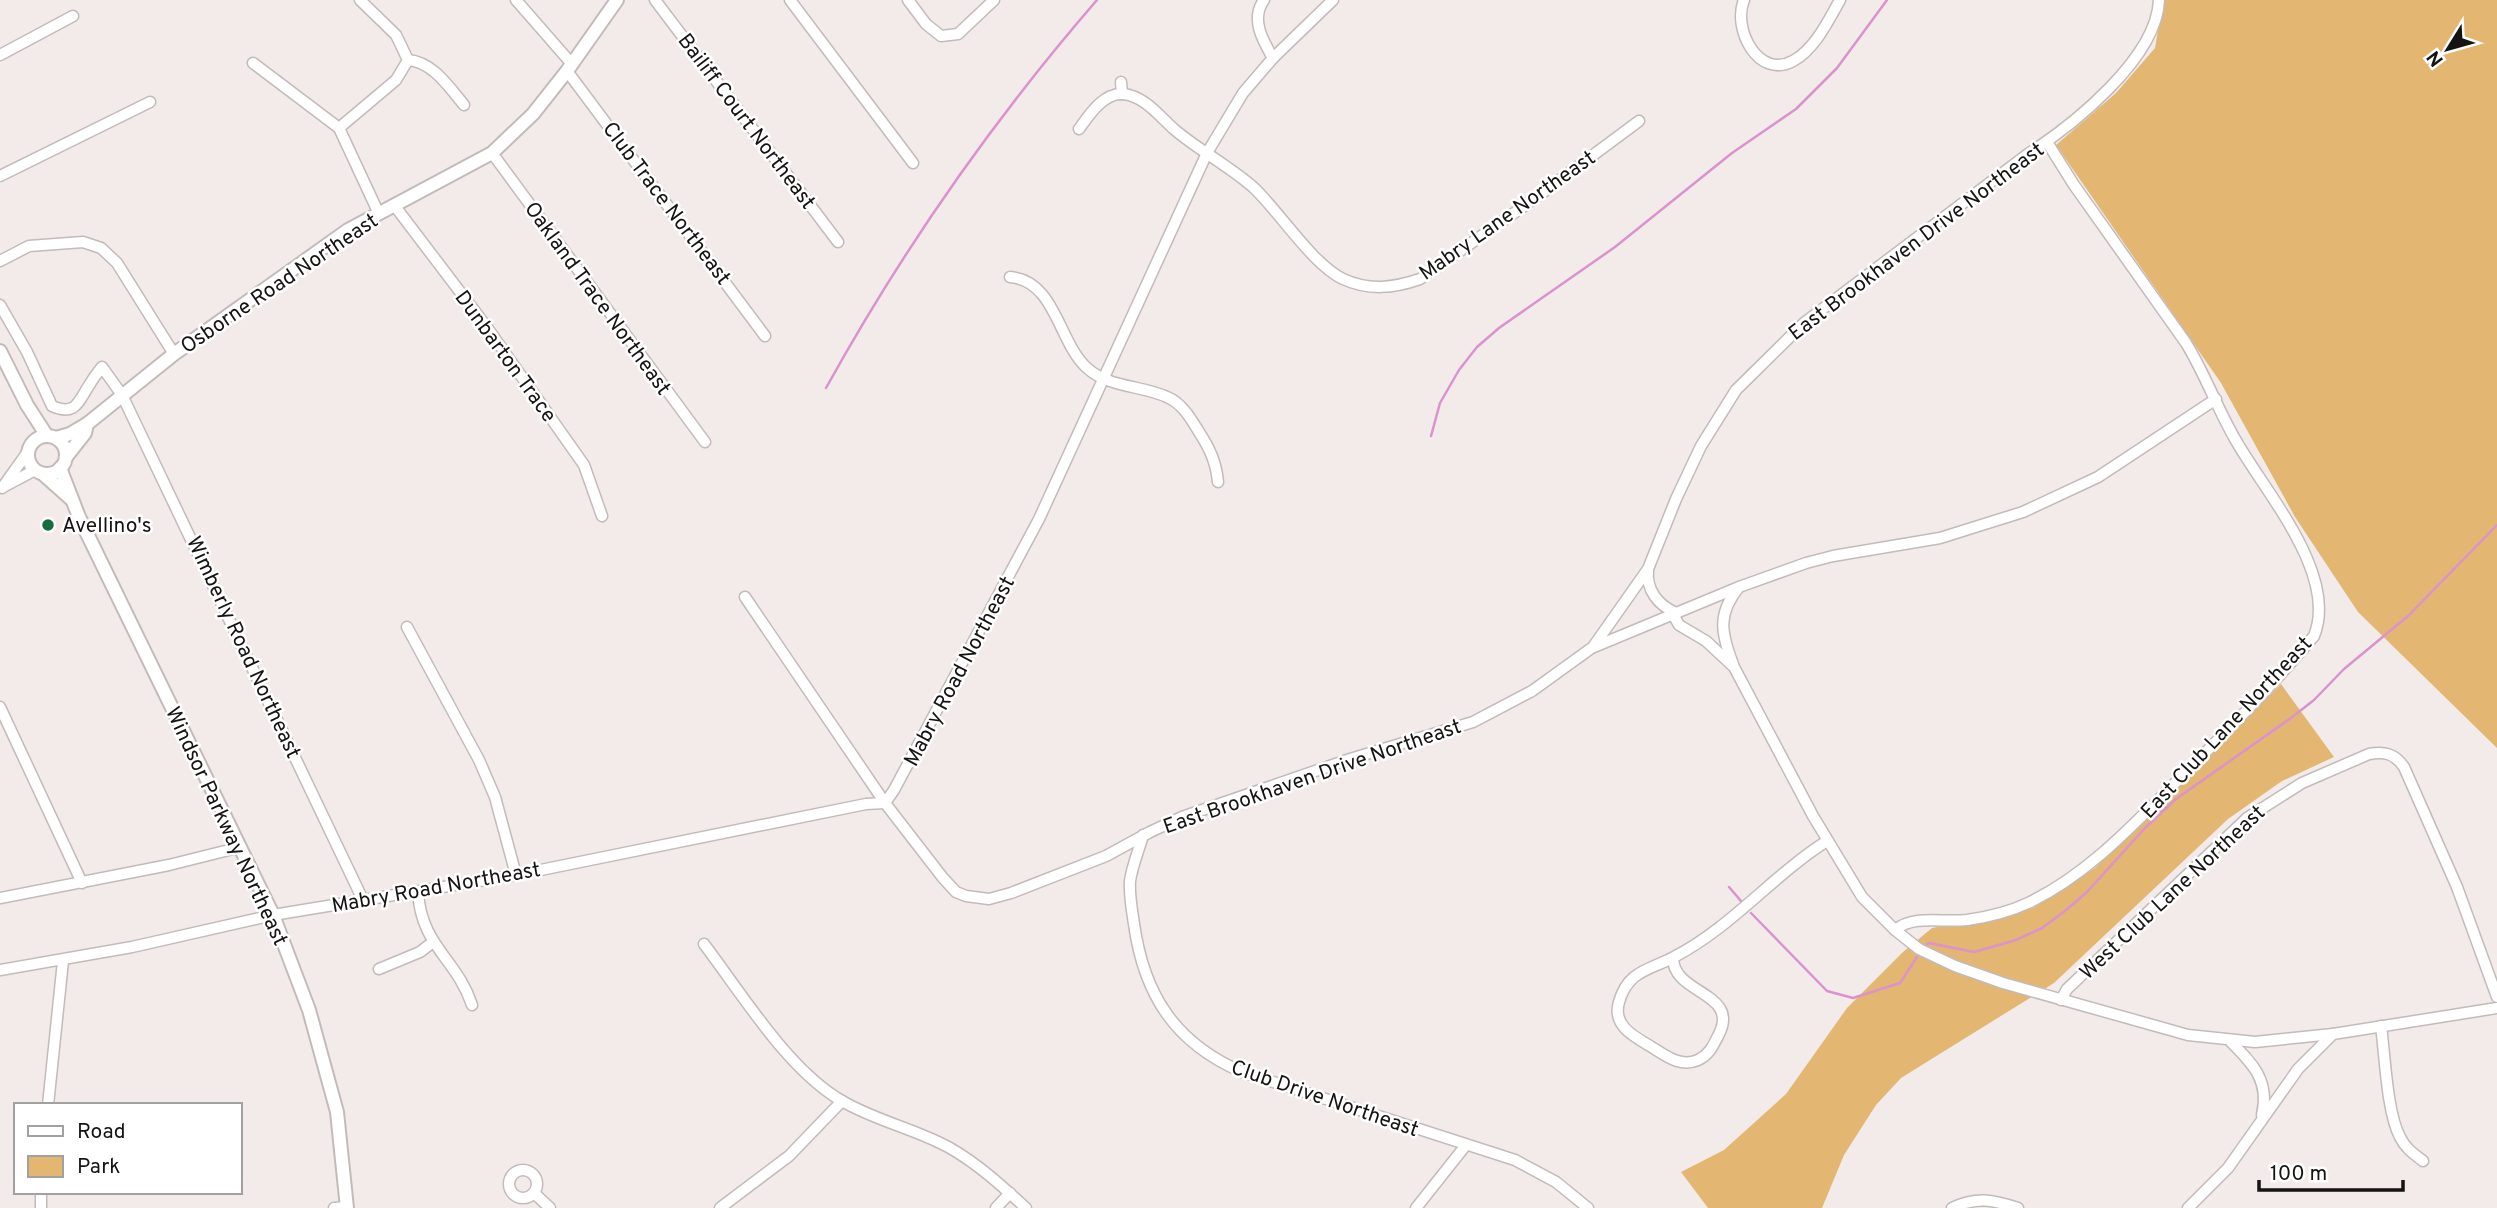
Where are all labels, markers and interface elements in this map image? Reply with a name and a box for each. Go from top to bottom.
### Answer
north arrow [2413,14,2483,84]
street label: Bailiff Court Northeast [671,29,821,215]
text: N [2422,45,2450,71]
street label: Club Trace Northeast [596,117,736,291]
street label: East Brookhaven Drive Northeast [1784,137,2050,347]
street label: Mabry Lane Northeast [1414,145,1601,287]
street label: Oakland Trace Northeast [517,197,676,401]
street label: Osborne Road Northeast [176,208,384,361]
street label: Dunbarton Trace [448,286,562,428]
place label: Avellino's [62,513,152,540]
marker: Avellino's [40,517,56,533]
street label: Wimberly Road Northeast [179,532,306,763]
street label: Mabry Road Northeast [899,572,1022,771]
street label: East Club Lane Northeast [2136,631,2319,825]
street label: Windsor Parkway Northeast [158,703,293,950]
street label: East Brookhaven Drive Northeast [1160,714,1465,841]
street label: West Club Lane Northeast [2074,800,2272,986]
street label: Mabry Road Northeast [330,857,543,920]
street label: Club Drive Northeast [1227,1055,1422,1144]
legend [14,1103,242,1194]
text: Road [77,1119,126,1146]
scale bar [2259,1148,2402,1192]
text: Park [77,1154,120,1181]
text: 100 m [2270,1161,2327,1188]

